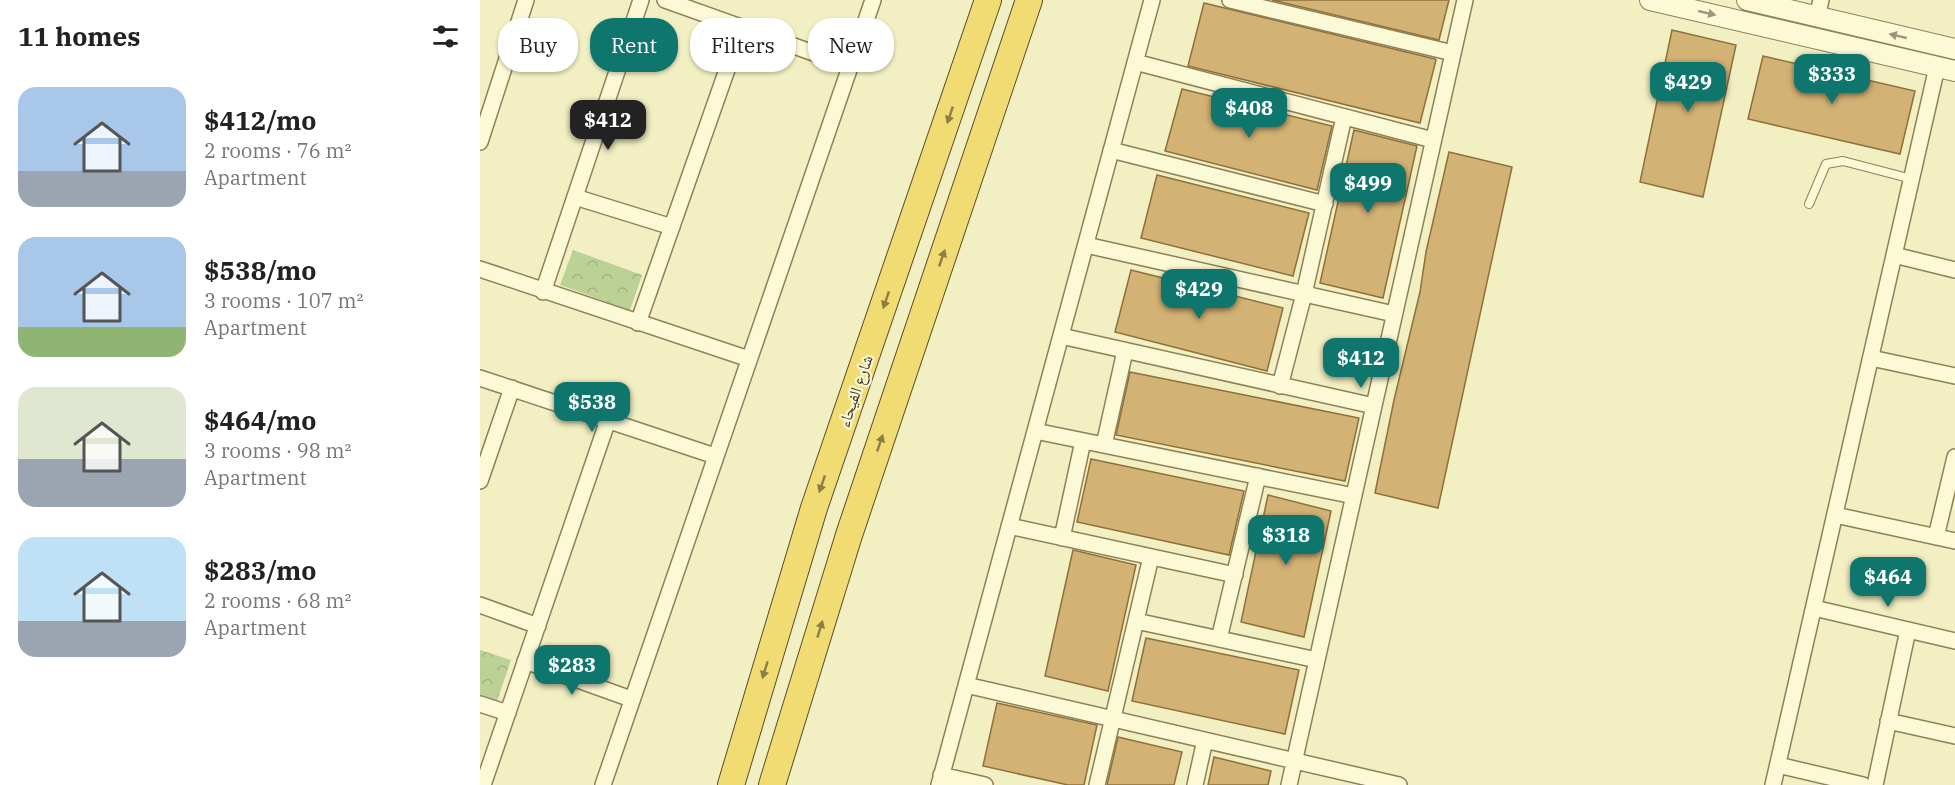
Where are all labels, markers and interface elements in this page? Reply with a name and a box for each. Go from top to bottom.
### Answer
one-way arrow [1698,9,1716,19]
chip: Buy [498,18,578,72]
chip: Rent [590,18,678,72]
chip: Filters [690,18,796,72]
chip: New [808,18,894,72]
text: 11 homes [18,19,140,53]
icon: filters [429,20,462,53]
one-way arrow [1889,30,1907,40]
pin: $333 [1796,54,1868,105]
text: $333 [1808,60,1856,87]
pin: $429 [1652,62,1724,113]
text: $429 [1664,68,1712,95]
pin: $408 [1213,88,1285,139]
text: $408 [1225,94,1273,121]
pin: $412 [572,100,644,151]
text: $412/mo [204,103,316,137]
text: $412 [584,106,632,133]
one-way arrow [944,106,954,124]
icon: home [66,111,138,183]
text: 2 rooms · 76 m² [204,137,351,164]
pin: $499 [1332,163,1404,214]
text: Apartment [204,164,307,191]
text: $499 [1344,169,1392,196]
one-way arrow [938,249,948,267]
text: $538/mo [204,253,316,287]
icon: home [66,261,138,333]
pin: $429 [1163,269,1235,320]
text: $429 [1175,275,1223,302]
text: 3 rooms · 107 m² [204,287,363,314]
one-way arrow [881,291,891,309]
text: Apartment [204,314,307,341]
pin: $412 [1325,338,1397,389]
text: $412 [1337,344,1385,371]
street label: شارع الفيحاء [833,352,878,430]
pin: $538 [556,382,628,433]
text: $538 [568,388,616,415]
text: $464/mo [204,403,316,437]
icon: home [66,411,138,483]
one-way arrow [876,434,886,452]
text: 3 rooms · 98 m² [204,437,351,464]
text: Apartment [204,464,307,491]
one-way arrow [817,475,827,493]
pin: $318 [1250,515,1322,566]
text: $318 [1262,521,1310,548]
text: $283/mo [204,553,316,587]
pin: $464 [1852,557,1924,608]
icon: home [66,561,138,633]
text: $464 [1864,563,1912,590]
text: 2 rooms · 68 m² [204,587,351,614]
text: Apartment [204,614,307,641]
one-way arrow [816,620,826,638]
pin: $283 [536,645,608,696]
text: $283 [548,651,596,678]
one-way arrow [760,661,769,679]

